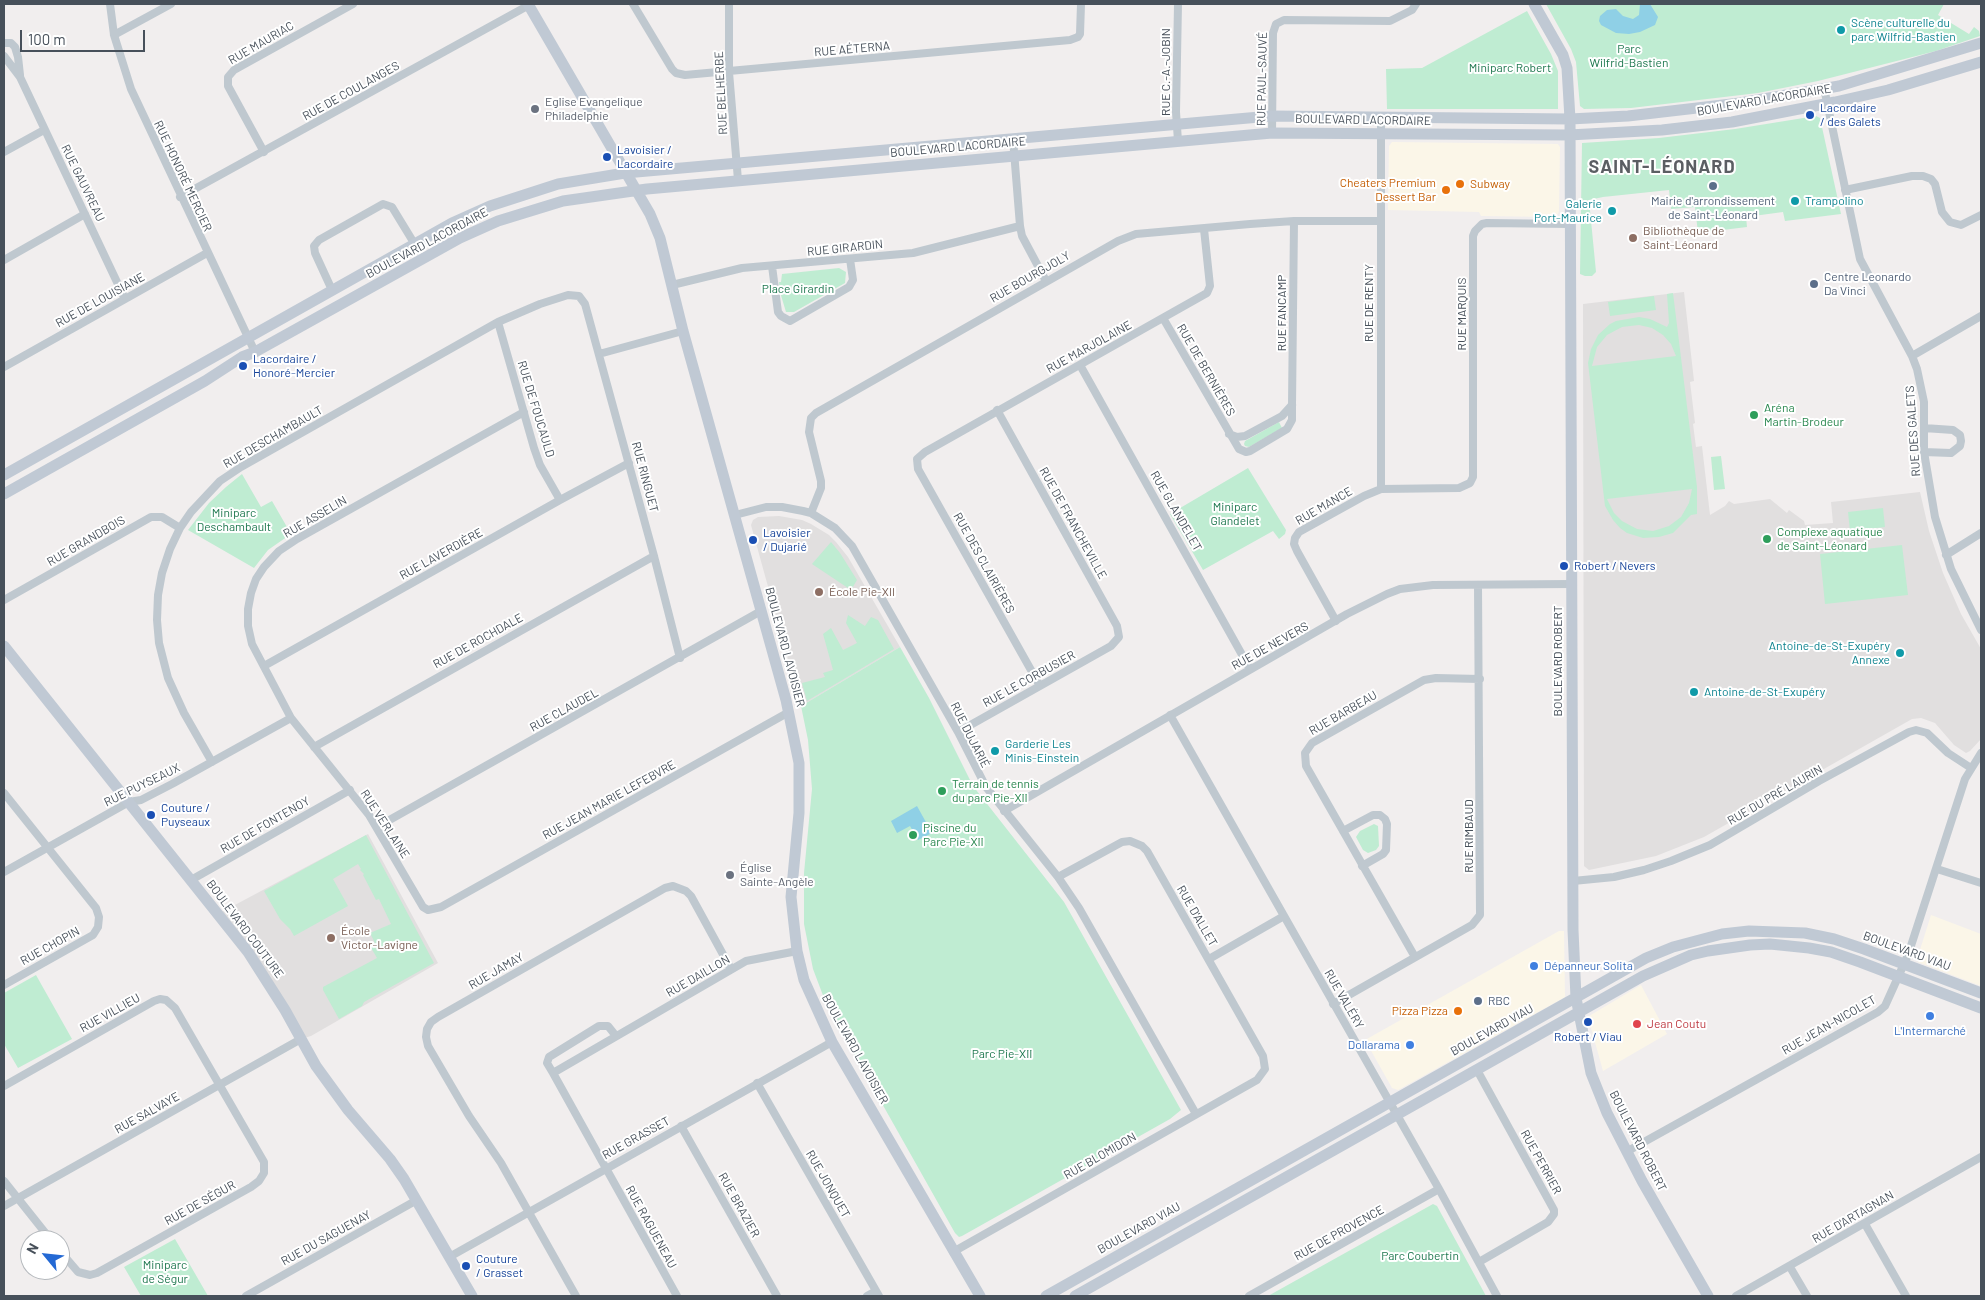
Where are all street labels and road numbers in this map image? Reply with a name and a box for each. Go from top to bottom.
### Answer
street label: RUE MAURIAC [226,18,296,68]
street label: RUE C.-A.-JOBIN [1159,28,1173,116]
street label: RUE PAUL-SAUVÉ [1254,32,1270,126]
street label: RUE AÉTERNA [813,39,891,59]
street label: RUE BELHERBE [712,51,730,135]
street label: RUE DE COULANGES [300,58,402,124]
street label: BOULEVARD LACORDAIRE [1696,81,1832,119]
street label: BOULEVARD LACORDAIRE [1295,112,1431,128]
street label: RUE HONORÉ MERCIER [151,118,215,234]
street label: BOULEVARD LACORDAIRE [890,134,1026,160]
street label: RUE GAUVREAU [58,142,108,224]
street label: BOULEVARD LACORDAIRE [364,205,490,281]
street label: RUE GIRARDIN [806,237,884,259]
street label: RUE BOURGJOLY [987,248,1073,306]
street label: RUE DE RENTY [1362,264,1376,342]
street label: RUE DE LOUISIANE [53,270,147,330]
street label: RUE FANCAMP [1275,275,1289,351]
street label: RUE MARQUIS [1455,278,1469,350]
street label: RUE MARJOLAINE [1044,318,1134,376]
street label: RUE DE BERNIÈRES [1174,321,1238,419]
street label: RUE DE FOUCAULD [514,359,558,459]
street label: RUE DES GALETS [1903,385,1923,477]
street label: RUE DESCHAMBAULT [221,403,325,471]
street label: RUE RINGUET [629,440,661,514]
street label: RUE DE FRANCHEVILLE [1036,465,1110,581]
street label: RUE GLANDELET [1147,468,1205,554]
street label: RUE MANCE [1293,484,1355,528]
street label: RUE ASSELIN [281,493,349,541]
street label: RUE DES CLAIRIÈRES [950,510,1018,616]
street label: RUE GRANDBOIS [44,513,128,569]
street label: RUE LAVERDIÈRE [397,525,485,583]
street label: BOULEVARD LAVOISIER [762,585,808,709]
street label: BOULEVARD ROBERT [1551,605,1565,717]
street label: RUE DE ROCHDALE [431,610,525,672]
street label: RUE DE NEVERS [1229,619,1311,673]
street label: RUE LE CORBUSIER [980,648,1078,710]
street label: RUE CLAUDEL [527,685,601,735]
street label: RUE BARBEAU [1306,688,1380,738]
street label: RUE DUJARIÉ [947,700,993,770]
street label: RUE JEAN MARIE LEFEBVRE [540,757,678,843]
street label: RUE PUYSEAUX [102,760,182,810]
street label: RUE DU PRÉ LAURIN [1725,762,1825,828]
street label: RUE VERLAINE [357,787,413,861]
street label: RUE DE FONTENOY [218,794,312,856]
street label: RUE RIMBAUD [1462,799,1476,873]
street label: BOULEVARD COUTURE [203,877,287,981]
street label: RUE D'ALLET [1174,883,1220,949]
street label: RUE CHOPIN [18,924,82,968]
street label: BOULEVARD VIAU [1861,928,1953,974]
street label: RUE JAMAY [466,950,526,992]
street label: RUE DAILLON [663,952,733,1000]
street label: RUE VALÉRY [1321,967,1367,1031]
street label: RUE VILLIEU [77,991,143,1035]
street label: BOULEVARD LAVOISIER [819,991,891,1107]
street label: RUE JEAN-NICOLET [1780,992,1878,1058]
street label: BOULEVARD VIAU [1448,1001,1536,1059]
street label: BOULEVARD ROBERT [1606,1088,1670,1194]
street label: RUE SALVAYE [112,1089,182,1137]
street label: RUE GRASSET [600,1114,672,1162]
street label: RUE PERRIER [1517,1127,1565,1197]
street label: RUE BLOMIDON [1061,1129,1139,1183]
street label: RUE JONQUET [803,1148,853,1220]
street label: RUE BRAZIER [715,1170,763,1240]
street label: RUE DE SÉGUR [162,1178,238,1228]
street label: RUE RAGUENEAU [622,1183,680,1271]
street label: RUE D'ARTAGNAN [1810,1188,1896,1246]
street label: BOULEVARD VIAU [1095,1199,1183,1257]
street label: RUE DE PROVENCE [1292,1202,1386,1264]
street label: RUE DU SAGUENAY [279,1207,373,1269]

